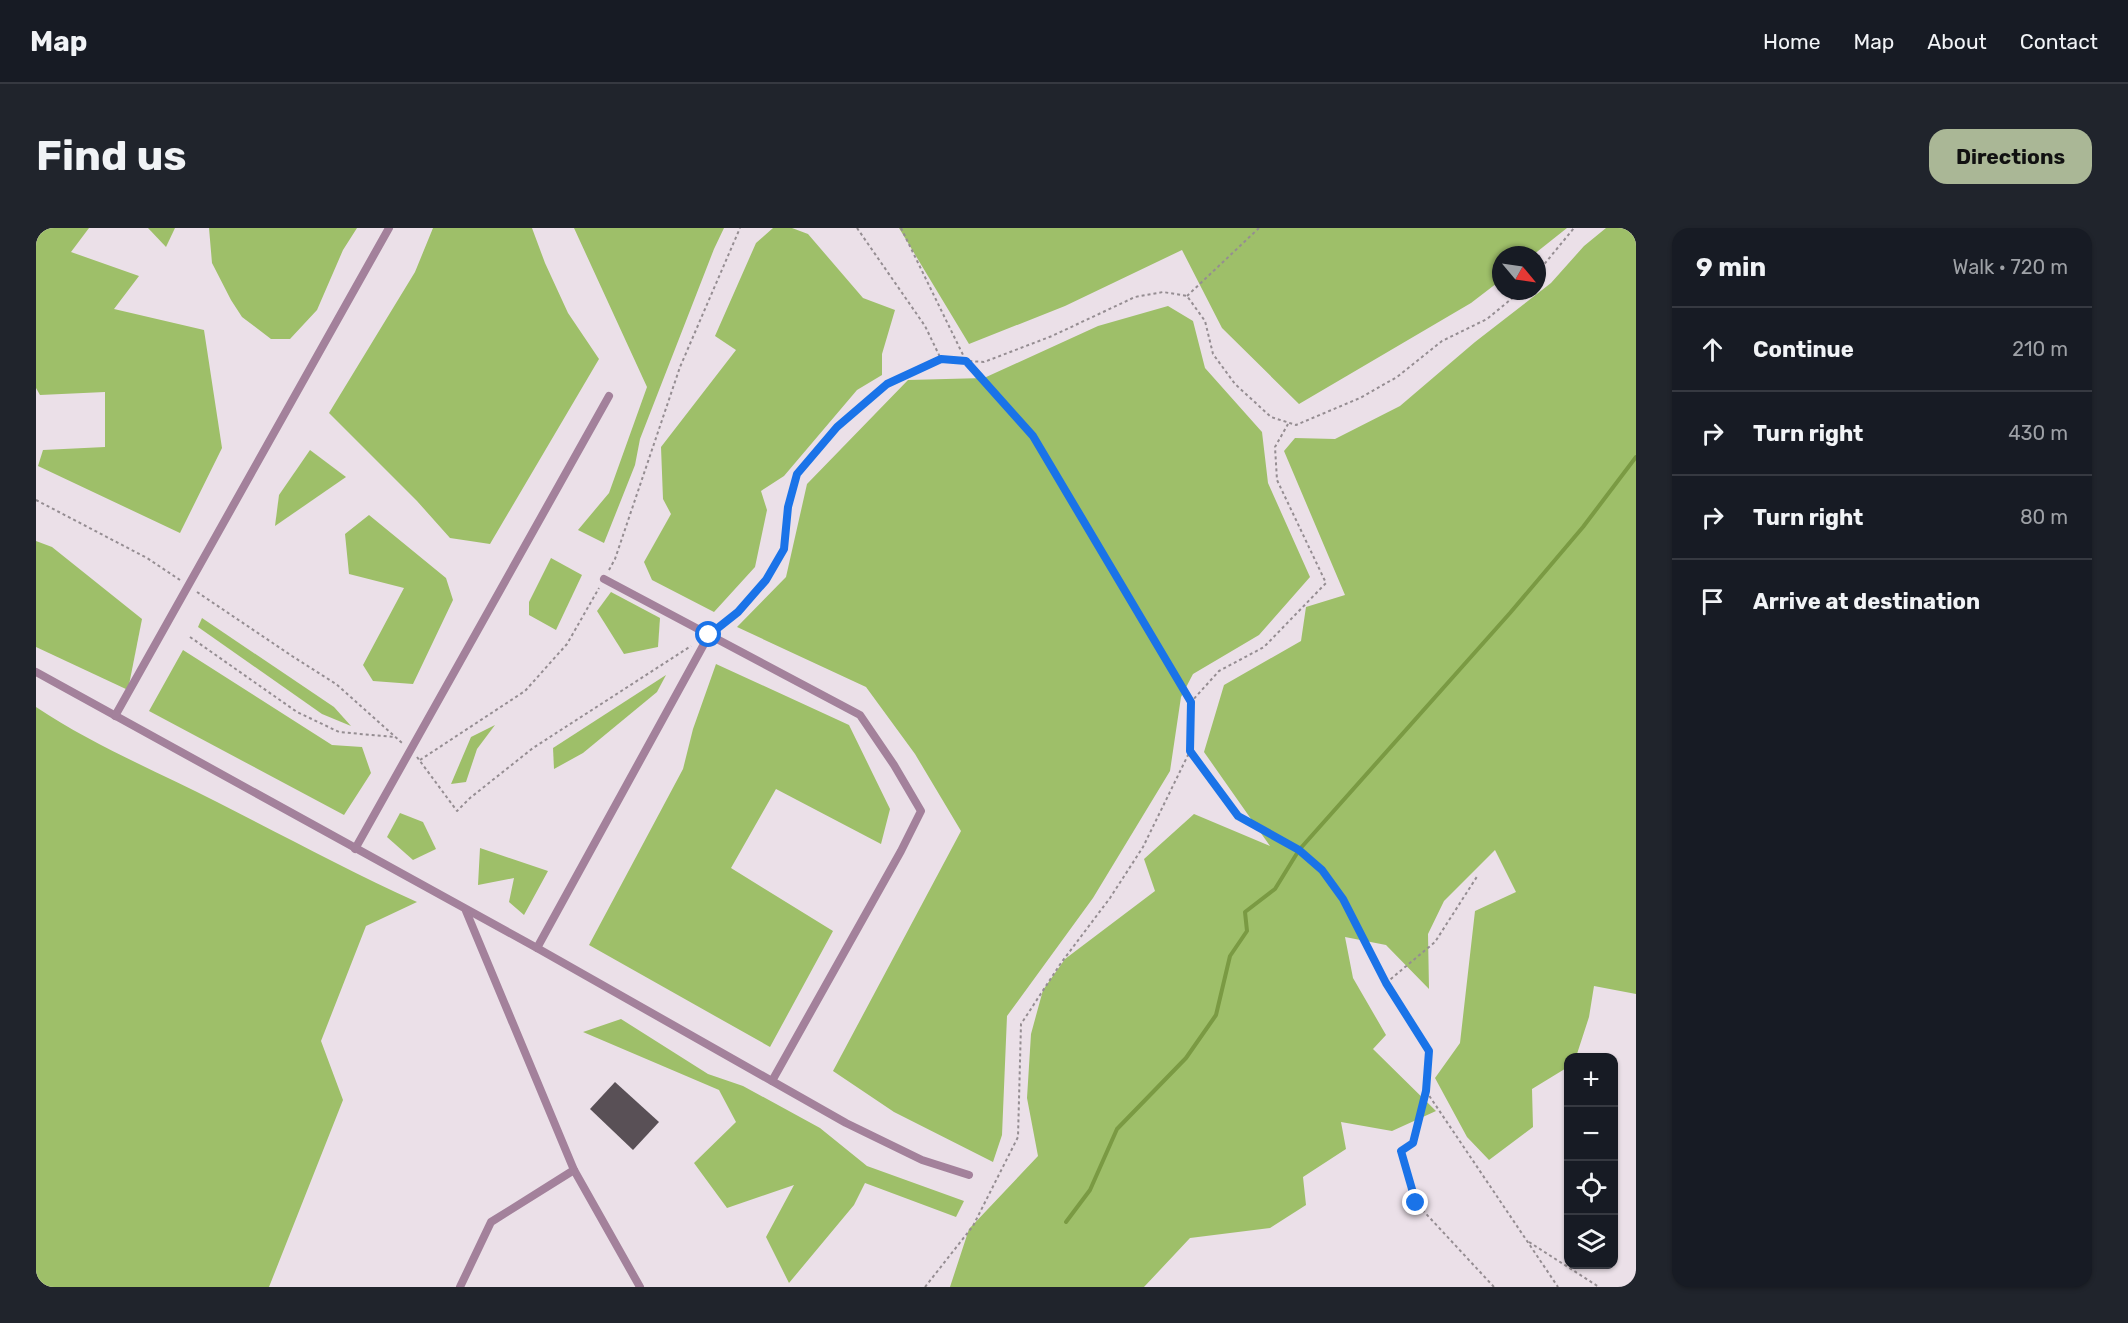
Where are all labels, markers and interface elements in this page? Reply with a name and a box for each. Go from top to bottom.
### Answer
text: Map [30,25,87,58]
text: Home [1763,29,1820,54]
text: Map [1853,29,1894,54]
text: About [1927,29,1987,54]
text: Contact [2020,29,2098,54]
button: Directions [1929,129,2092,184]
text: Find us [36,131,187,181]
north arrow [1492,246,1546,300]
text: 9 min [1696,252,1766,283]
text: Walk · 720 m [1953,255,2068,279]
icon: ahead [1696,333,1729,366]
text: Continue [1753,336,1854,363]
text: 210 m [2012,337,2068,361]
icon: right [1696,417,1729,450]
text: Turn right [1753,420,1863,447]
text: 430 m [2008,421,2068,445]
icon: right [1696,501,1729,534]
text: Turn right [1753,504,1863,531]
text: 80 m [2020,505,2068,529]
icon: arrive [1696,585,1729,618]
text: Arrive at destination [1753,588,1980,615]
route start [695,621,721,647]
map controls [1564,1053,1618,1269]
button: + [1564,1053,1618,1107]
button: − [1564,1107,1618,1161]
button: locate [1564,1161,1618,1215]
route end [1402,1189,1428,1215]
button: layers [1564,1215,1618,1269]

